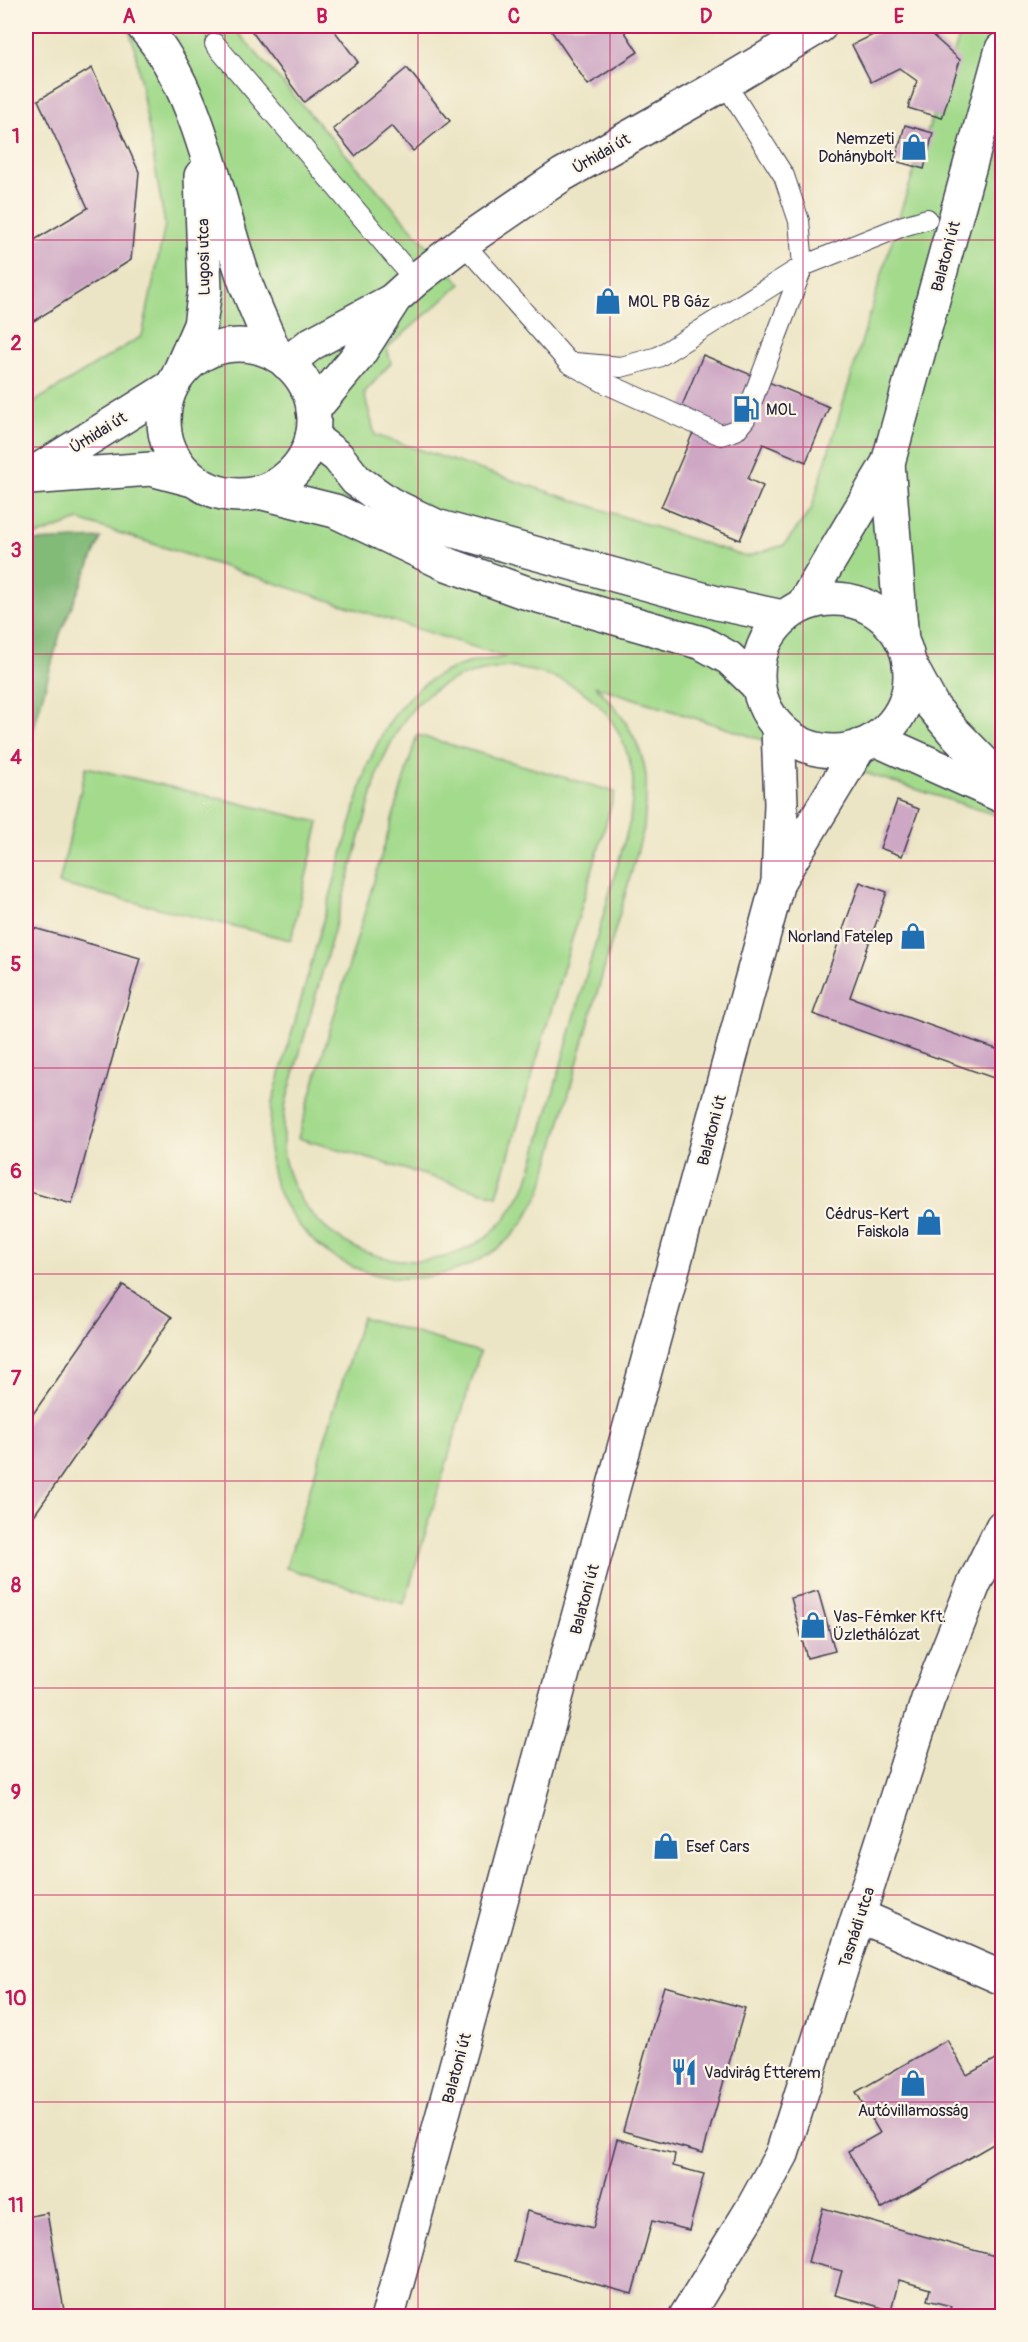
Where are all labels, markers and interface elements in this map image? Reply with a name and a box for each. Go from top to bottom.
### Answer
text: A [123,4,136,29]
text: B [316,4,328,29]
text: C [508,4,520,29]
text: D [700,4,713,29]
text: E [894,4,905,29]
text: 1 [12,124,20,149]
street label: Úrhidai út [569,129,634,178]
place label: Nemzeti Dohánybolt [818,129,895,167]
shop icon: Nemzeti Dohánybolt [899,132,929,162]
street label: Lugosi utca [193,218,215,296]
street label: Balatoni út [927,218,965,294]
shop icon: MOL PB Gáz [593,286,623,316]
place label: MOL PB Gáz [628,292,710,312]
text: 2 [10,331,22,356]
fuel station icon: MOL [731,394,761,424]
place label: MOL [766,400,797,420]
street label: Úrhidai út [66,407,131,458]
text: 3 [10,538,22,563]
text: 4 [10,745,22,770]
shop icon: Norland Fatelep [898,921,928,951]
place label: Norland Fatelep [788,927,893,947]
text: 5 [11,952,22,977]
street label: Balatoni út [693,1092,731,1168]
text: 6 [10,1159,22,1184]
place label: Cédrus-Kert Faiskola [825,1204,910,1242]
shop icon: Cédrus-Kert Faiskola [914,1207,944,1237]
text: 7 [11,1366,22,1391]
street label: Balatoni út [566,1561,604,1637]
text: 8 [11,1573,21,1598]
place label: Vas-Fémker Kft. Üzlethálózat [833,1607,946,1645]
shop icon: Vas-Fémker Kft. Üzlethálózat [798,1610,828,1640]
text: 9 [11,1780,21,1805]
shop icon: Esef Cars [651,1831,681,1861]
place label: Esef Cars [686,1837,750,1857]
street label: Tasnádi utca [835,1885,879,1970]
text: 10 [5,1986,27,2011]
street label: Balatoni út [438,2030,476,2106]
restaurant icon: Vadvirág Étterem [669,2057,699,2087]
place label: Vadvirág Étterem [704,2063,821,2083]
shop icon: Autóvillamosság [898,2068,928,2098]
place label: Autóvillamosság [858,2101,968,2121]
text: 11 [8,2193,24,2218]

